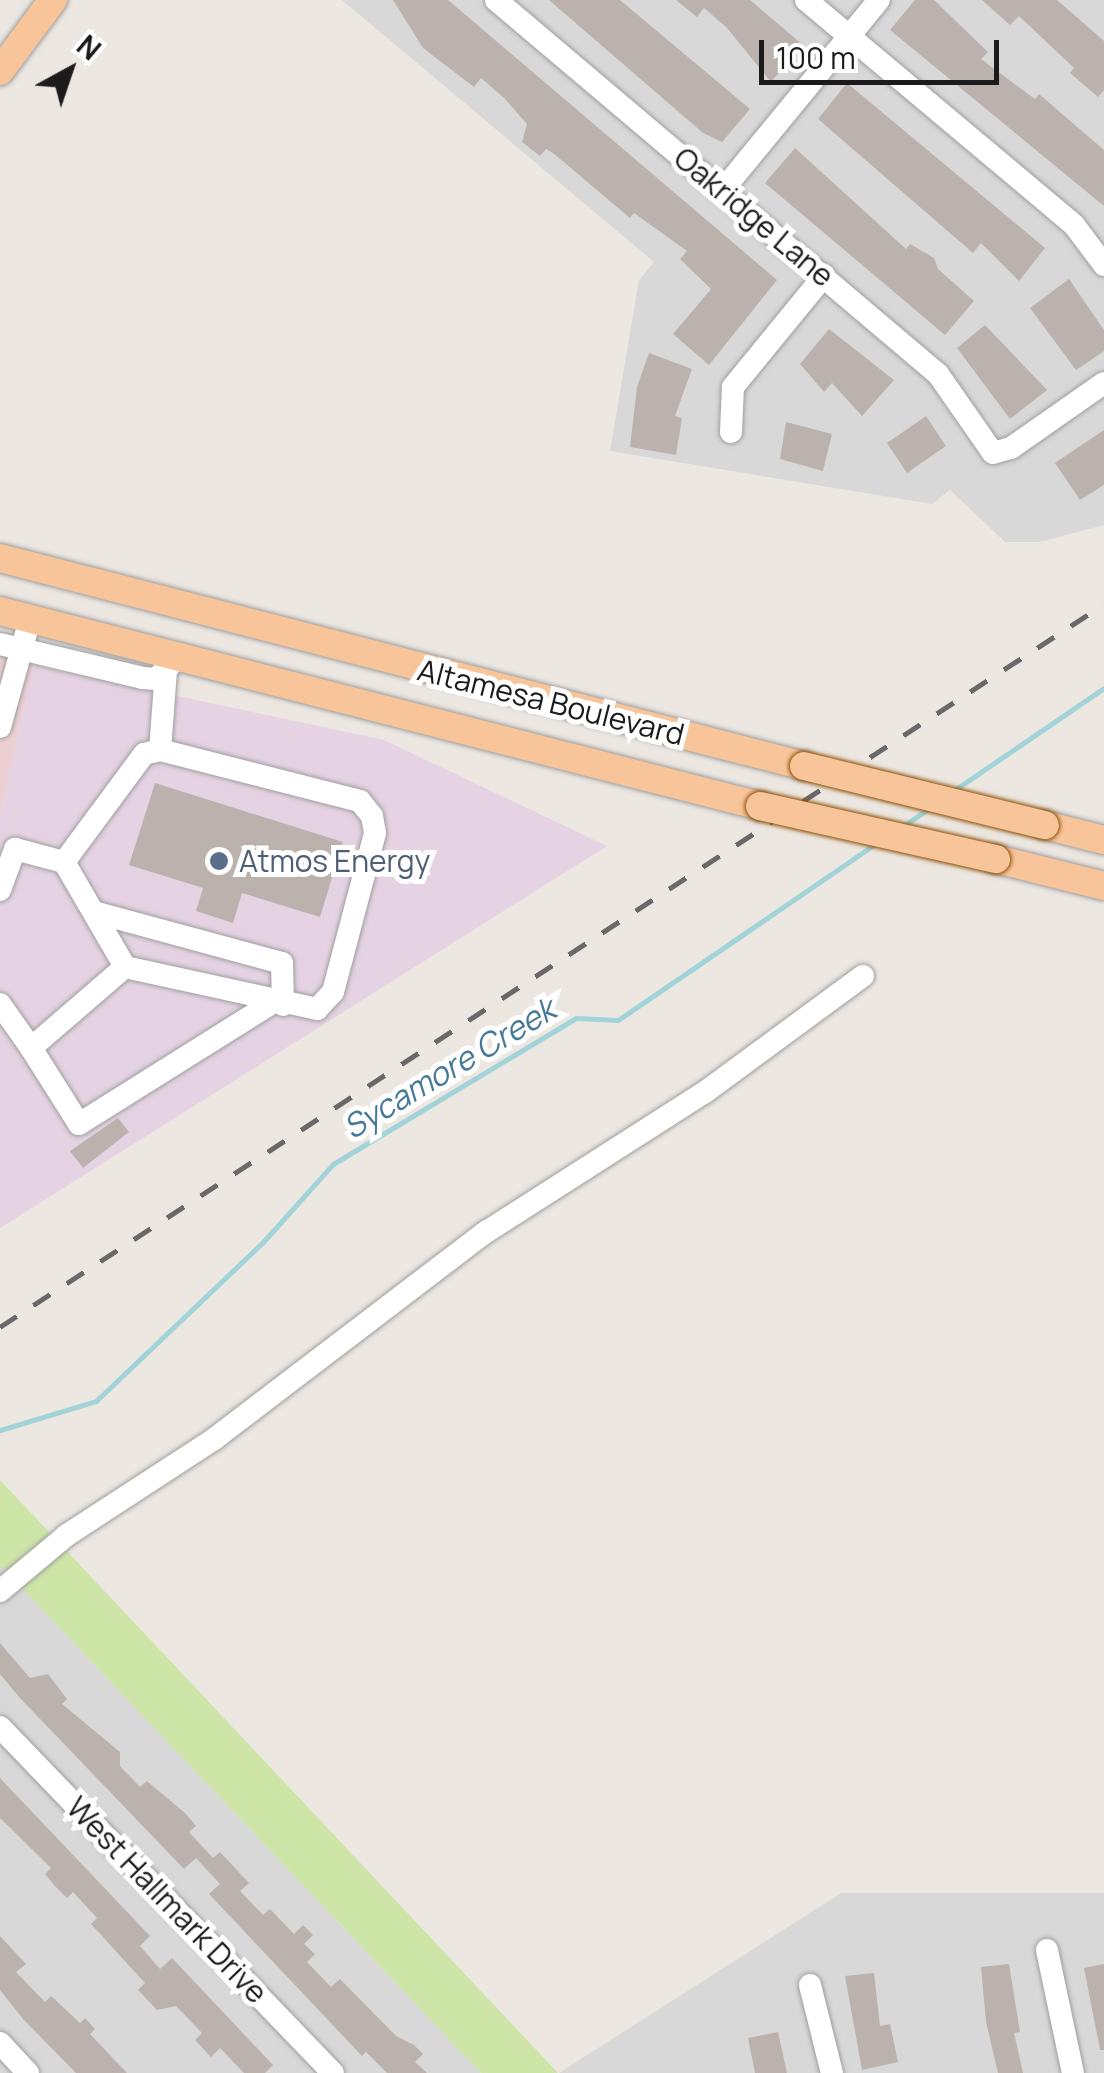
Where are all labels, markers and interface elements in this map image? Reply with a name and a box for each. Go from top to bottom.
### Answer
north arrow [20,20,120,120]
scale bar [764,20,1004,82]
text: N [69,26,109,68]
text: 100 m [776,37,856,78]
street label: Oakridge Lane [667,140,841,294]
street label: Altamesa Boulevard [414,651,688,753]
place label: Atmos Energy [239,843,430,879]
marker: Atmos Energy [208,850,230,872]
water label: Sycamore Creek [336,990,562,1146]
street label: West Hallmark Drive [59,1789,275,2011]

